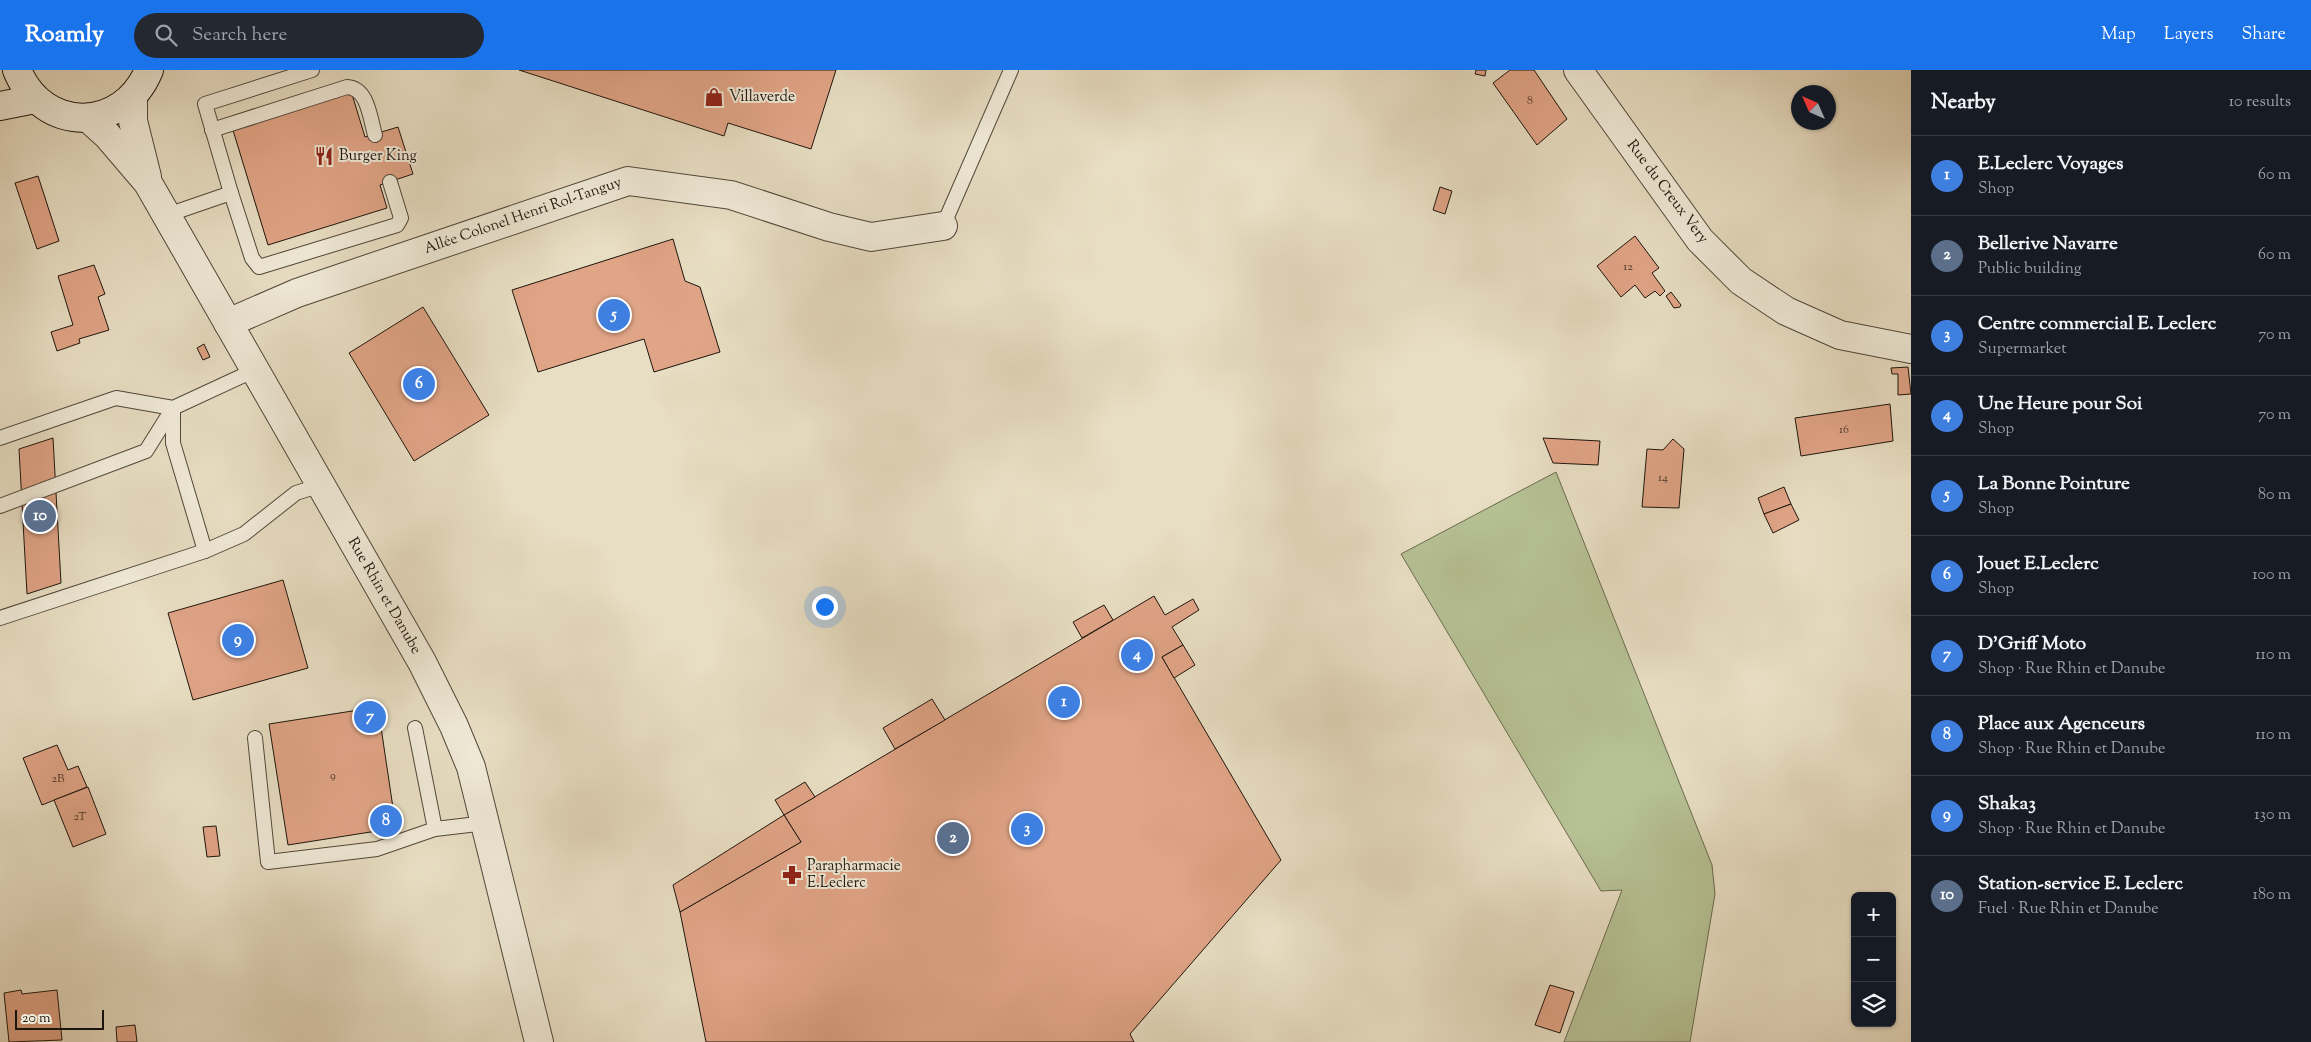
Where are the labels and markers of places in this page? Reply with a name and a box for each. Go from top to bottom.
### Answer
shop icon: Villaverde [703,86,725,108]
place label: Villaverde [729,87,795,108]
restaurant icon: Burger King [313,145,335,167]
place label: Burger King [339,146,417,167]
pin: 5 [598,296,630,334]
pin: 6 [403,365,435,403]
pin: 10 [24,497,56,535]
pin: 9 [222,621,254,659]
pin: 4 [1121,636,1153,674]
pin: 1 [1048,683,1080,721]
pin: 7 [354,698,386,736]
pin: 8 [370,802,402,840]
pin: 3 [1011,810,1043,848]
pin: 2 [937,819,969,857]
place label: Parapharmacie E.Leclerc [807,856,901,894]
pharmacy icon: Parapharmacie E.Leclerc [781,864,803,886]

